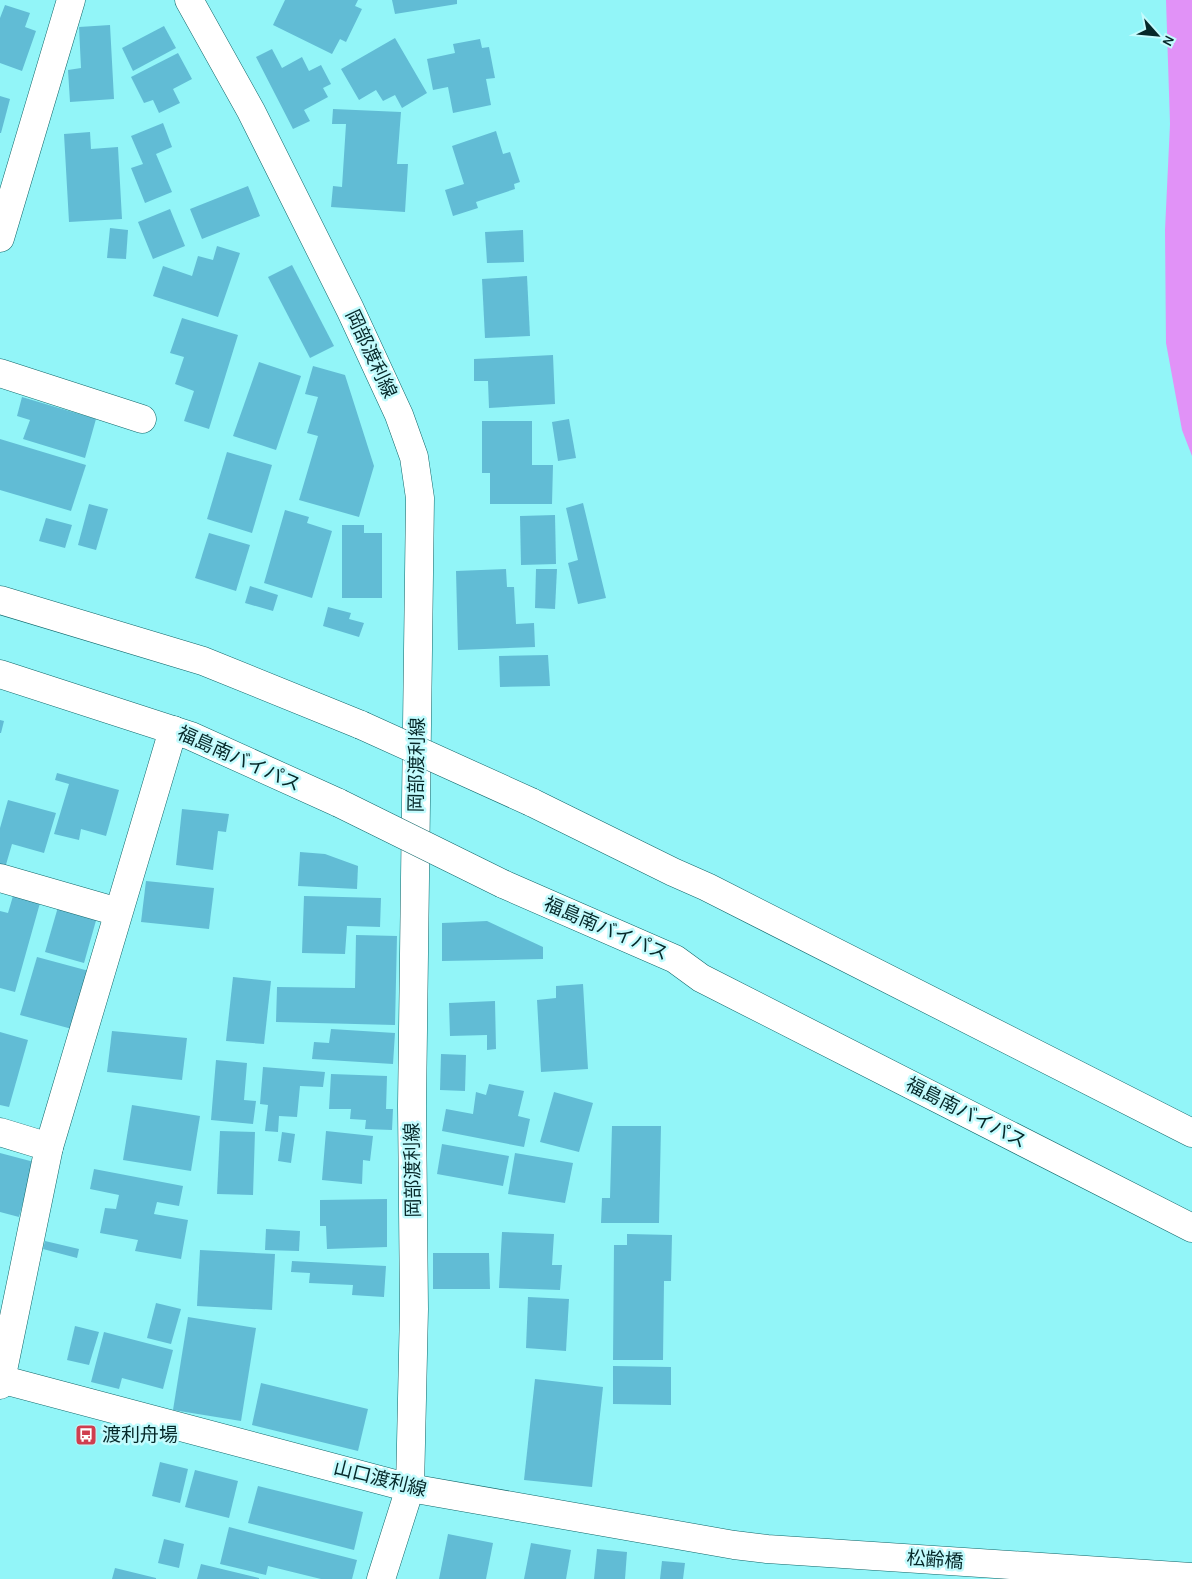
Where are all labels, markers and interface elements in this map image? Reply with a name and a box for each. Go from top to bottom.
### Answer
north arrow [1132,10,1182,60]
text: N [1158,32,1178,49]
street label: 岡部渡利線 [341,306,401,402]
street label: 岡部渡利線 [405,717,429,813]
street label: 福島南バイパス [174,722,304,796]
street label: 福島南バイパス [541,893,671,965]
street label: 福島南バイパス [902,1073,1030,1153]
street label: 岡部渡利線 [401,1122,425,1218]
bus stop icon: 渡利舟場 [74,1423,98,1447]
place label: 渡利舟場 [102,1424,178,1446]
street label: 山口渡利線 [331,1457,429,1501]
street label: 松齢橋 [906,1547,964,1573]

